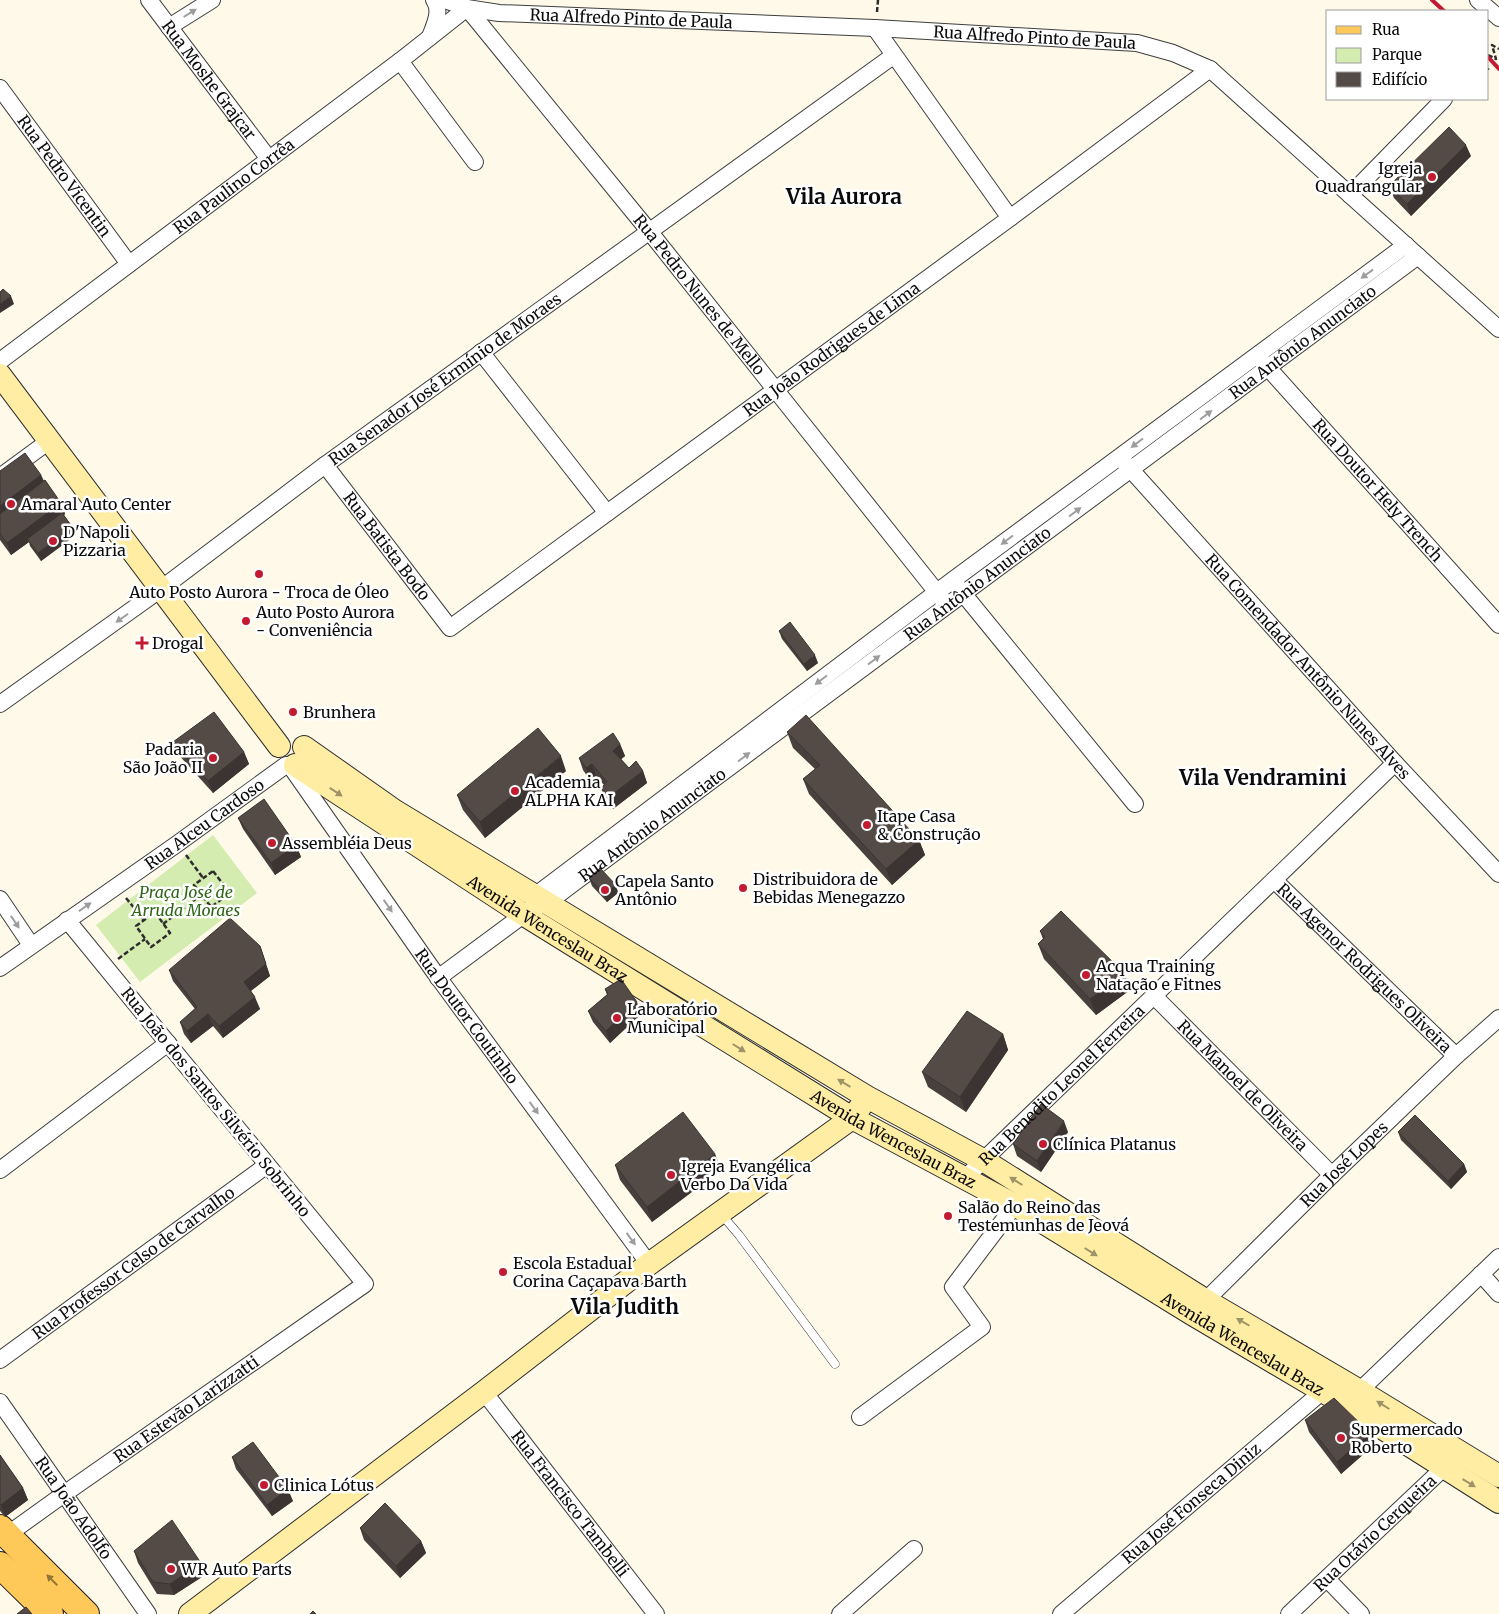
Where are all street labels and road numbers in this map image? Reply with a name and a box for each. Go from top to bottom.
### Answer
street label: Rua Alfredo Pinto de Paula [529,4,733,32]
street label: Rua Moshe Grajcar [158,16,261,143]
street label: Rua Alfredo Pinto de Paula [933,21,1137,53]
street label: Rua Pedro Vicentin [13,111,116,241]
street label: Rua Paulino Corrêa [169,134,298,238]
street label: Rua Pedro Nunes de Mello [629,210,770,379]
street label: Rua João Rodrigues de Lima [739,277,924,420]
street label: Rua Antônio Anunciato [1225,281,1380,403]
street label: Rua Senador José Ermínio de Moraes [325,288,565,469]
street label: Rua Doutor Hely Trench [1309,415,1447,566]
street label: Rua Batista Bodo [339,488,435,604]
street label: Rua Antônio Anunciato [900,522,1055,644]
street label: Rua Comendador Antônio Nunes Alves [1201,550,1415,783]
street label: Rua Antônio Anunciato [575,764,730,886]
street label: Rua Alceu Cardoso [141,774,268,874]
street label: Avenida Wenceslau Braz [463,870,632,987]
street label: Rua Agenor Rodrigues Oliveira [1273,879,1456,1057]
street label: Rua Doutor Coutinho [411,945,523,1088]
street label: Rua João dos Santos Silvério Sobrinho [117,983,315,1221]
street label: Rua Benedito Leonel Ferreira [974,1000,1149,1169]
street label: Rua Manoel de Oliveira [1173,1016,1313,1155]
street label: Avenida Wenceslau Braz [806,1084,980,1193]
street label: Rua José Lopes [1296,1117,1392,1211]
street label: Rua Professor Celso de Carvalho [28,1182,238,1343]
street label: Avenida Wenceslau Braz [1157,1287,1328,1400]
street label: Rua Estevão Larizzatti [110,1351,262,1466]
street label: Rua Francisco Tambelli [507,1426,633,1581]
street label: Rua José Fonseca Diniz [1118,1438,1265,1568]
street label: Rua João Adolfo [31,1453,117,1563]
street label: Rua Otávio Cerqueira [1309,1470,1441,1596]

